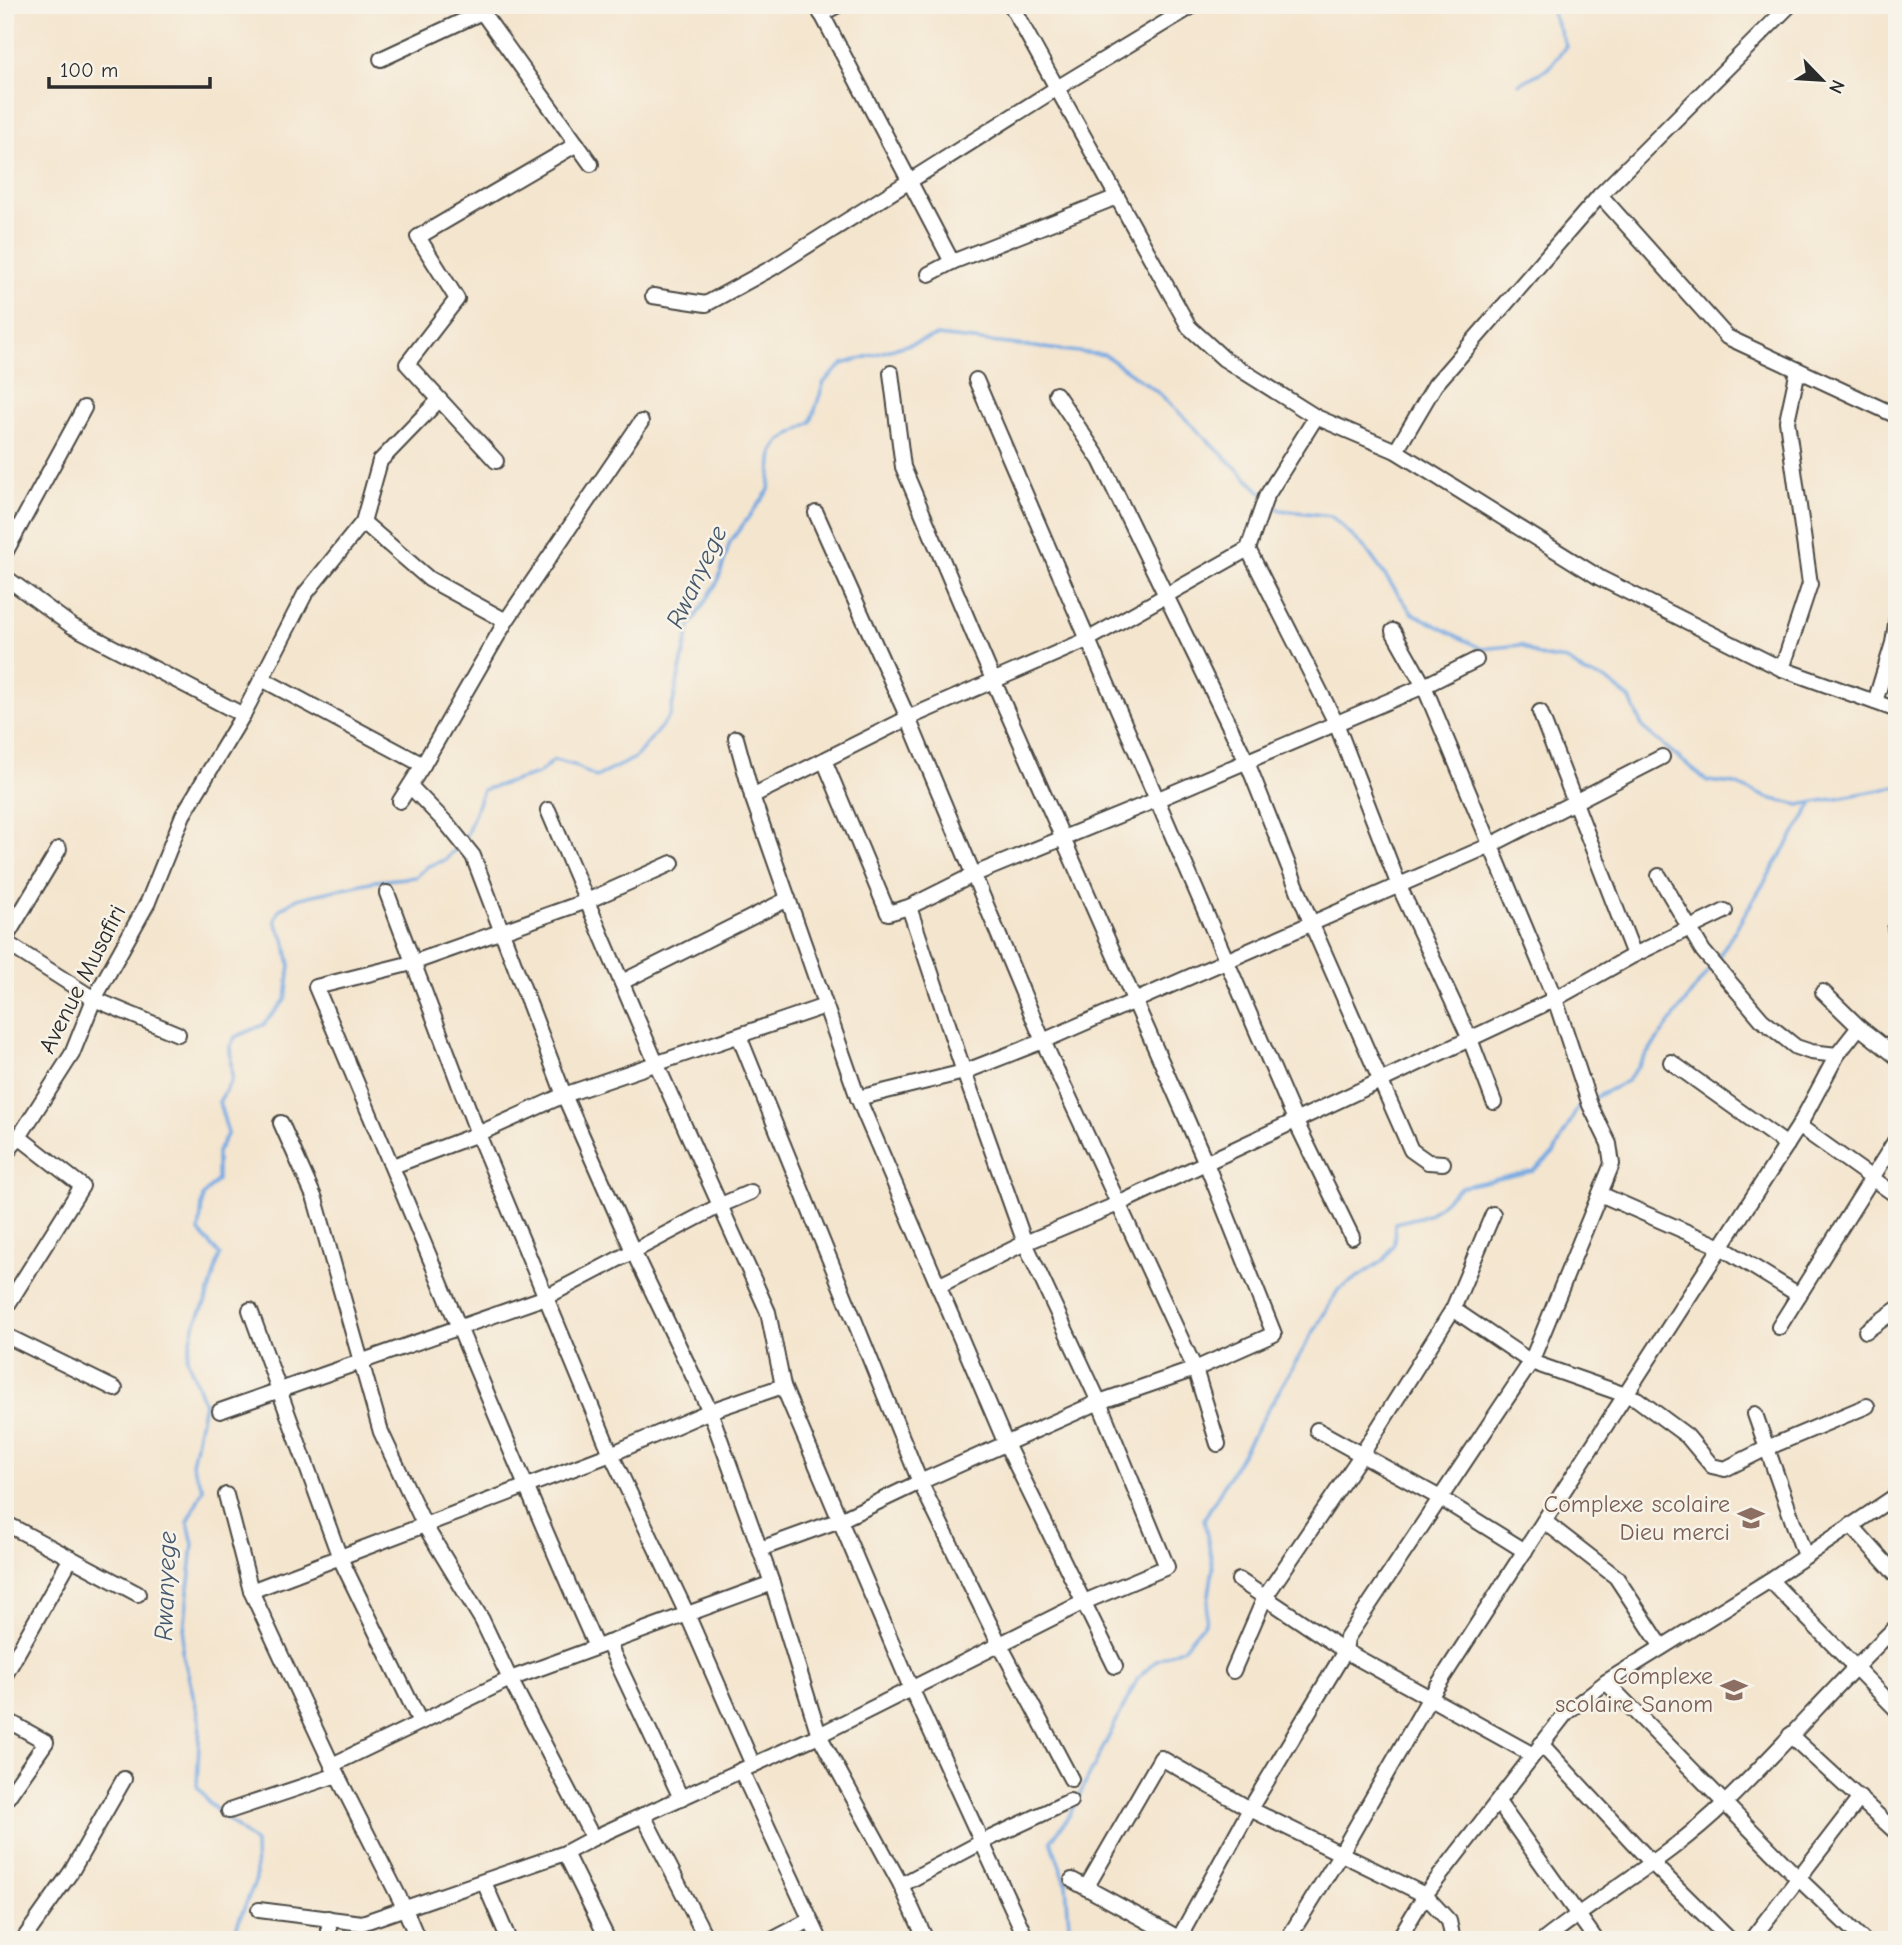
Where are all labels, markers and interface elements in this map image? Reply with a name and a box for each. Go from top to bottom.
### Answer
scale bar [49,46,210,90]
north arrow [1786,46,1856,116]
text: 100 m [60,58,118,82]
text: N [1824,76,1849,97]
water label: Rwanyege [660,521,734,633]
street label: Avenue Musafiri [33,900,131,1058]
place label: Complexe scolaire Dieu merci [1543,1490,1730,1546]
school or university icon: Complexe scolaire Dieu merci [1736,1503,1766,1533]
water label: Rwanyege [149,1531,183,1641]
place label: Complexe scolaire Sanom [1555,1662,1713,1718]
school or university icon: Complexe scolaire Sanom [1719,1675,1749,1705]

